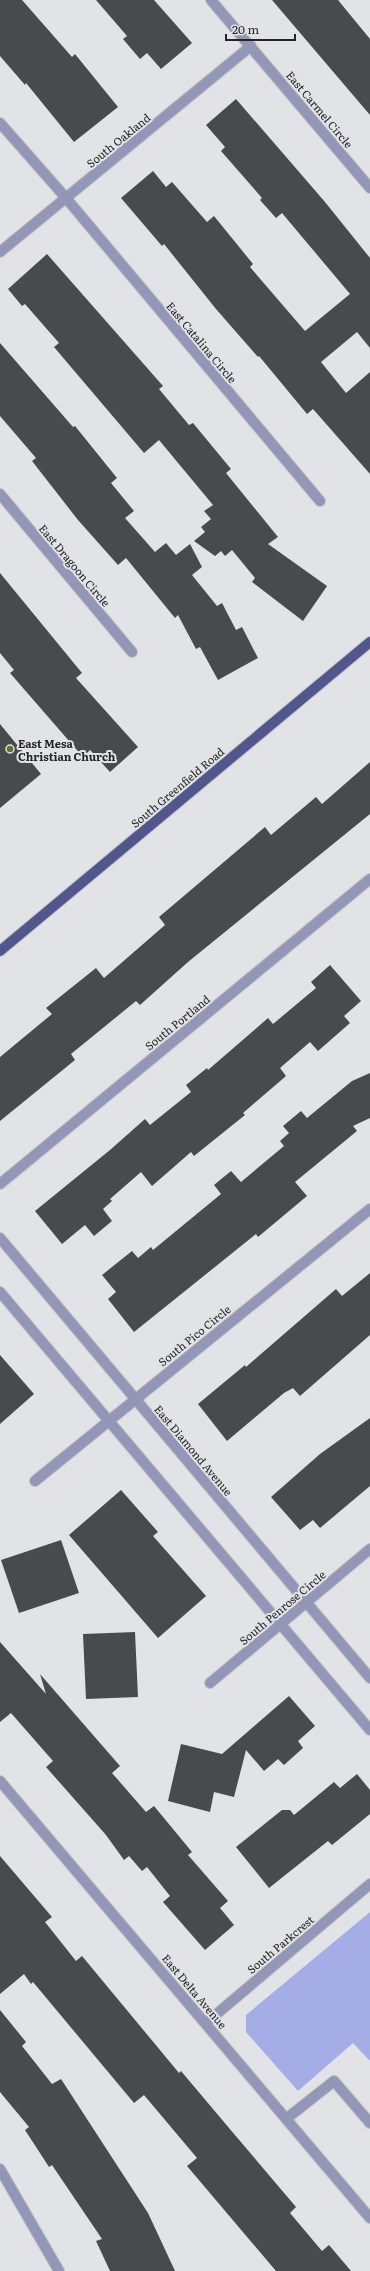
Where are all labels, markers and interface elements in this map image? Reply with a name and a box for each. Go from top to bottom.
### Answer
scale bar [226,16,295,42]
text: 20 m [232,20,259,38]
street label: East Carmel Circle [283,67,357,151]
street label: South Oakland [83,109,154,171]
street label: East Catalina Circle [163,298,241,386]
street label: East Dragoon Circle [36,520,114,610]
place label: East Mesa Christian Church [18,735,116,764]
street label: South Greenfield Road [127,743,227,831]
marker: East Mesa Christian Church [5,744,15,754]
street label: South Portland [141,991,213,1053]
street label: South Pico Circle [154,1301,234,1369]
street label: East Diamond Avenue [151,1401,237,1499]
street label: South Penrose Circle [235,1566,329,1648]
street label: South Parkcrest [243,1911,317,1977]
street label: East Delta Avenue [159,1950,231,2032]

